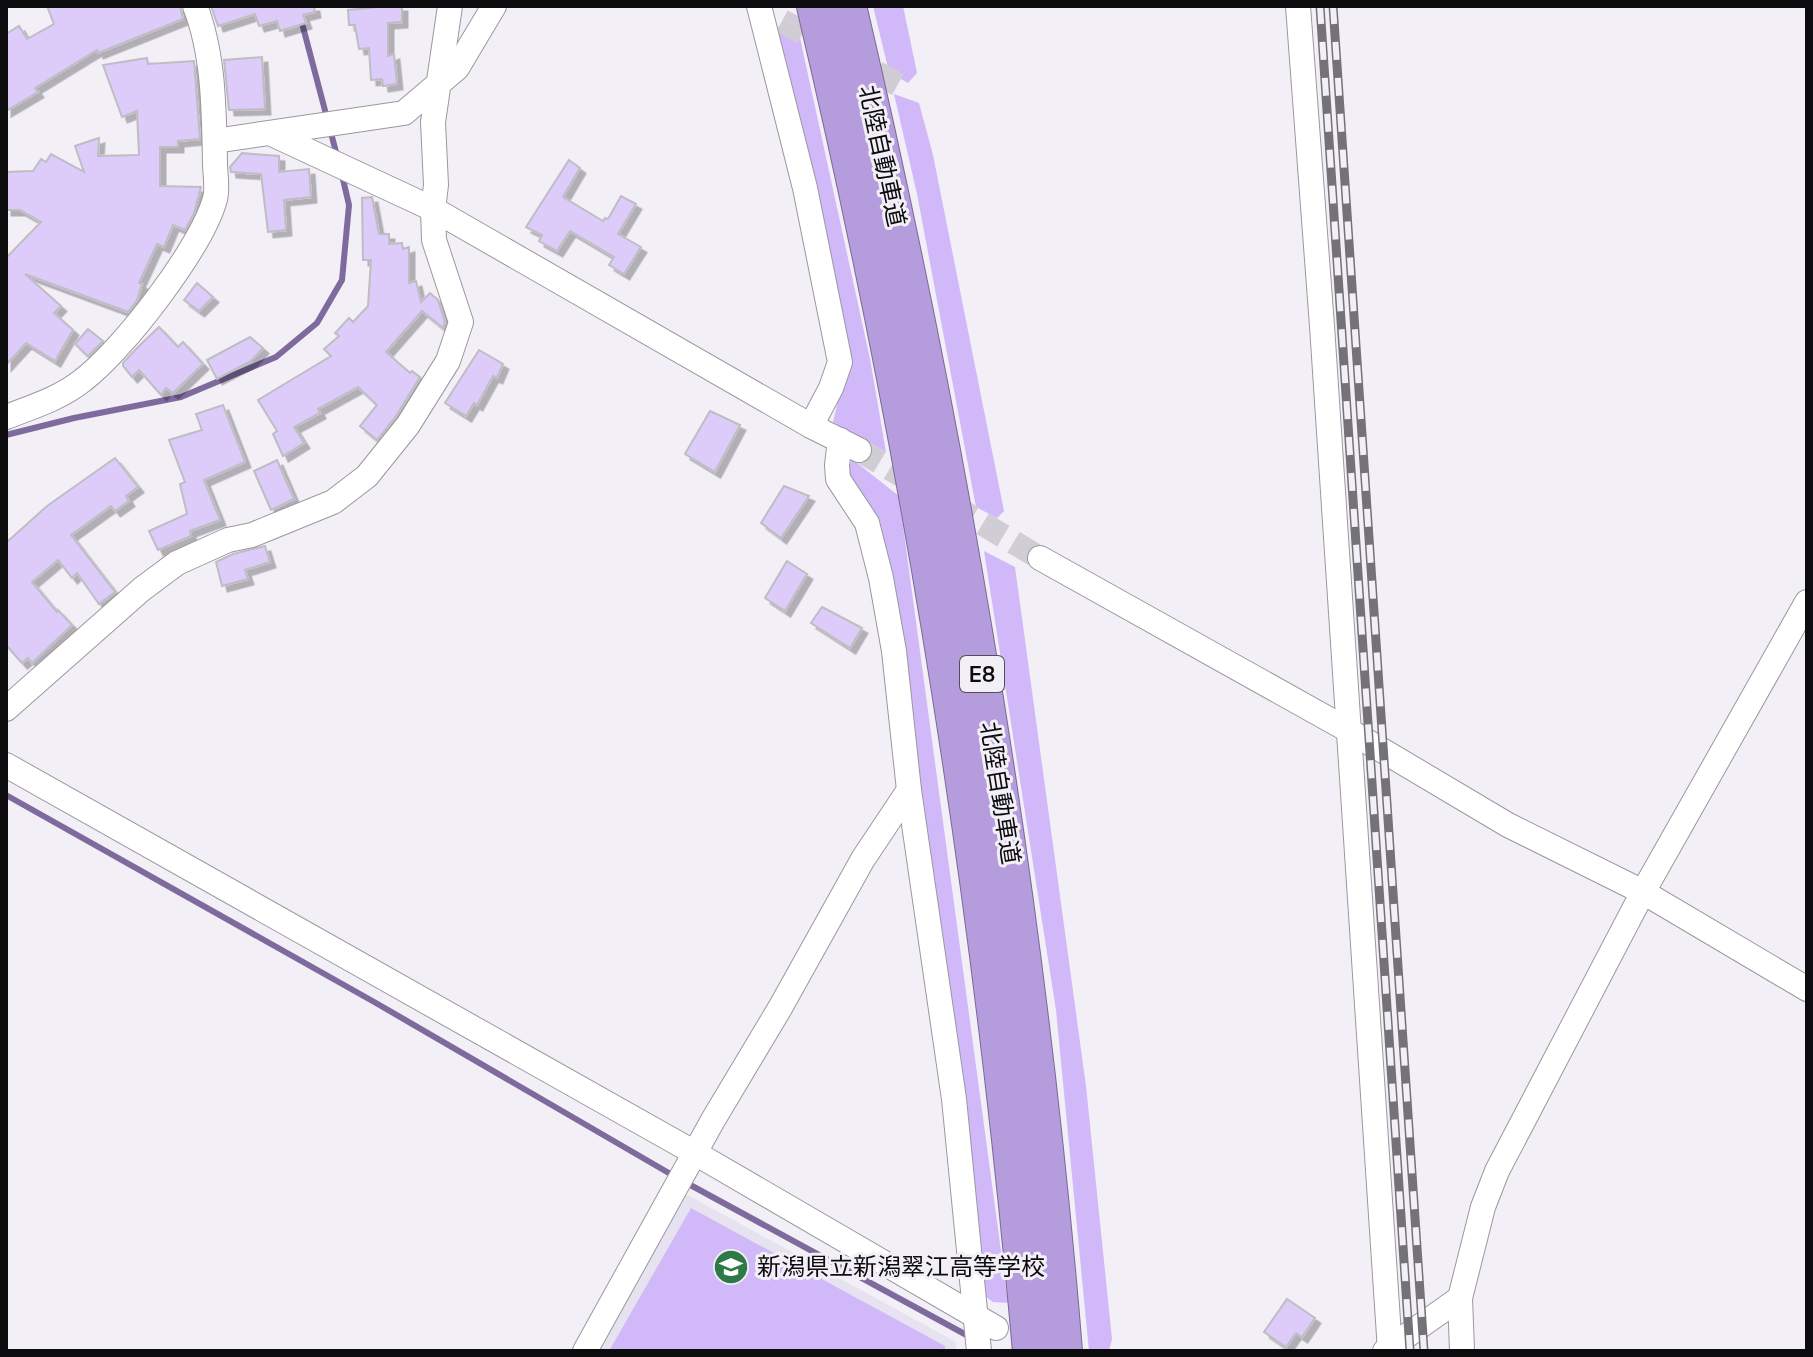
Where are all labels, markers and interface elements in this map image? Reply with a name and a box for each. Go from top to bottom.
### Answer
street label: 北陸自動車道 [851,82,913,230]
road number: E8 [960,656,1004,692]
street label: 北陸自動車道 [973,719,1027,867]
school or university icon: 新潟県立新潟翠江高等学校 [712,1248,750,1286]
place label: 新潟県立新潟翠江高等学校 [757,1251,1045,1283]

